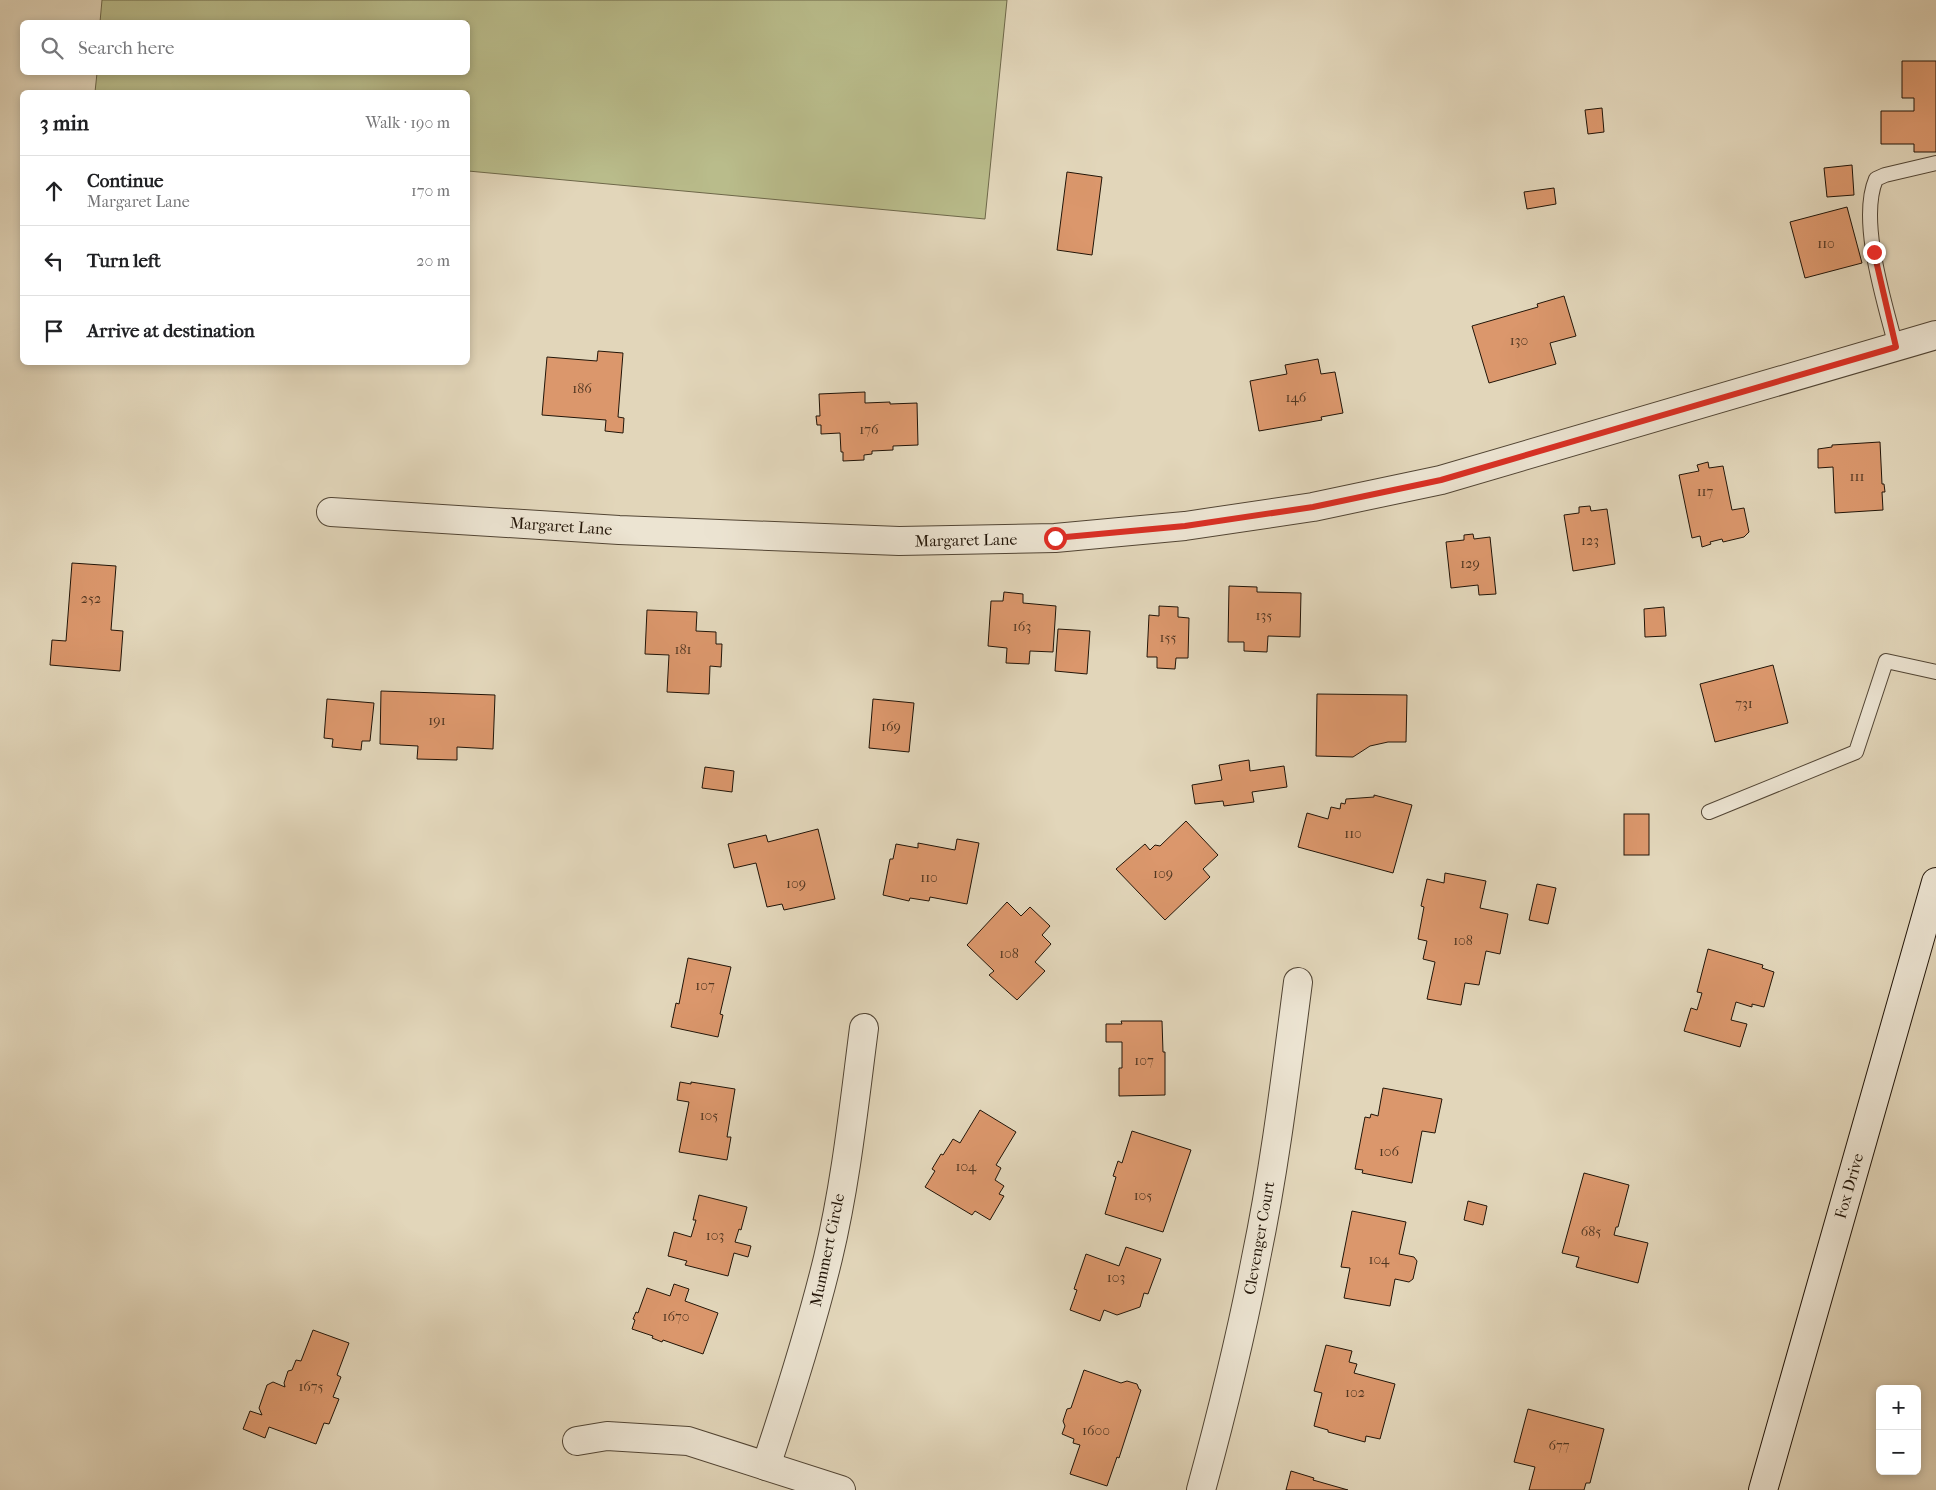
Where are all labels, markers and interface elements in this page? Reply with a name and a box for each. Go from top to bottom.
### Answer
search box [20,20,470,75]
icon: search [38,34,66,62]
text: Search here [78,37,174,59]
text: 3 min [40,111,89,135]
text: Walk · 190 m [366,113,450,132]
text: Continue [87,170,163,192]
icon: ahead [40,177,68,205]
text: 170 m [411,181,450,200]
text: Margaret Lane [87,192,190,211]
house number: 110 [1817,235,1835,252]
route end [1863,241,1886,264]
icon: left [40,247,68,275]
text: Turn left [87,250,161,272]
text: 20 m [416,251,450,270]
icon: arrive [40,317,68,345]
text: Arrive at destination [87,320,255,342]
house number: 130 [1510,332,1528,349]
house number: 186 [572,380,592,397]
house number: 146 [1286,389,1307,406]
house number: 176 [859,421,879,438]
house number: 111 [1850,468,1865,485]
house number: 117 [1697,483,1714,500]
street label: Margaret Lane [509,513,613,539]
route start [1044,527,1067,550]
street label: Margaret Lane [914,530,1018,550]
house number: 123 [1581,532,1599,549]
house number: 129 [1460,555,1480,572]
house number: 252 [81,590,101,607]
house number: 135 [1256,607,1272,624]
house number: 163 [1013,618,1031,635]
house number: 155 [1160,629,1176,646]
house number: 181 [674,641,692,658]
house number: 731 [1735,695,1753,712]
house number: 191 [428,712,446,729]
house number: 169 [881,718,901,735]
house number: 110 [1344,825,1362,842]
house number: 109 [1153,865,1173,882]
house number: 110 [920,869,938,886]
house number: 109 [786,875,806,892]
house number: 108 [1453,932,1473,949]
house number: 108 [999,945,1019,962]
house number: 107 [695,977,715,994]
house number: 107 [1134,1052,1154,1069]
house number: 105 [700,1107,718,1124]
house number: 106 [1379,1143,1400,1160]
street label: Fox Drive [1831,1151,1867,1221]
house number: 104 [956,1158,977,1175]
street label: Clevenger Court [1240,1180,1278,1296]
house number: 105 [1134,1187,1152,1204]
street label: Mummert Circle [806,1192,848,1308]
house number: 685 [1581,1223,1601,1240]
house number: 103 [706,1227,724,1244]
house number: 104 [1369,1251,1390,1268]
house number: 103 [1107,1269,1125,1286]
house number: 1670 [663,1308,689,1325]
house number: 1675 [298,1378,324,1395]
house number: 102 [1345,1384,1365,1401]
map controls [1876,1385,1921,1475]
button: + [1876,1385,1921,1430]
house number: 1600 [1082,1422,1110,1439]
button: − [1876,1430,1921,1475]
house number: 677 [1549,1437,1570,1454]

